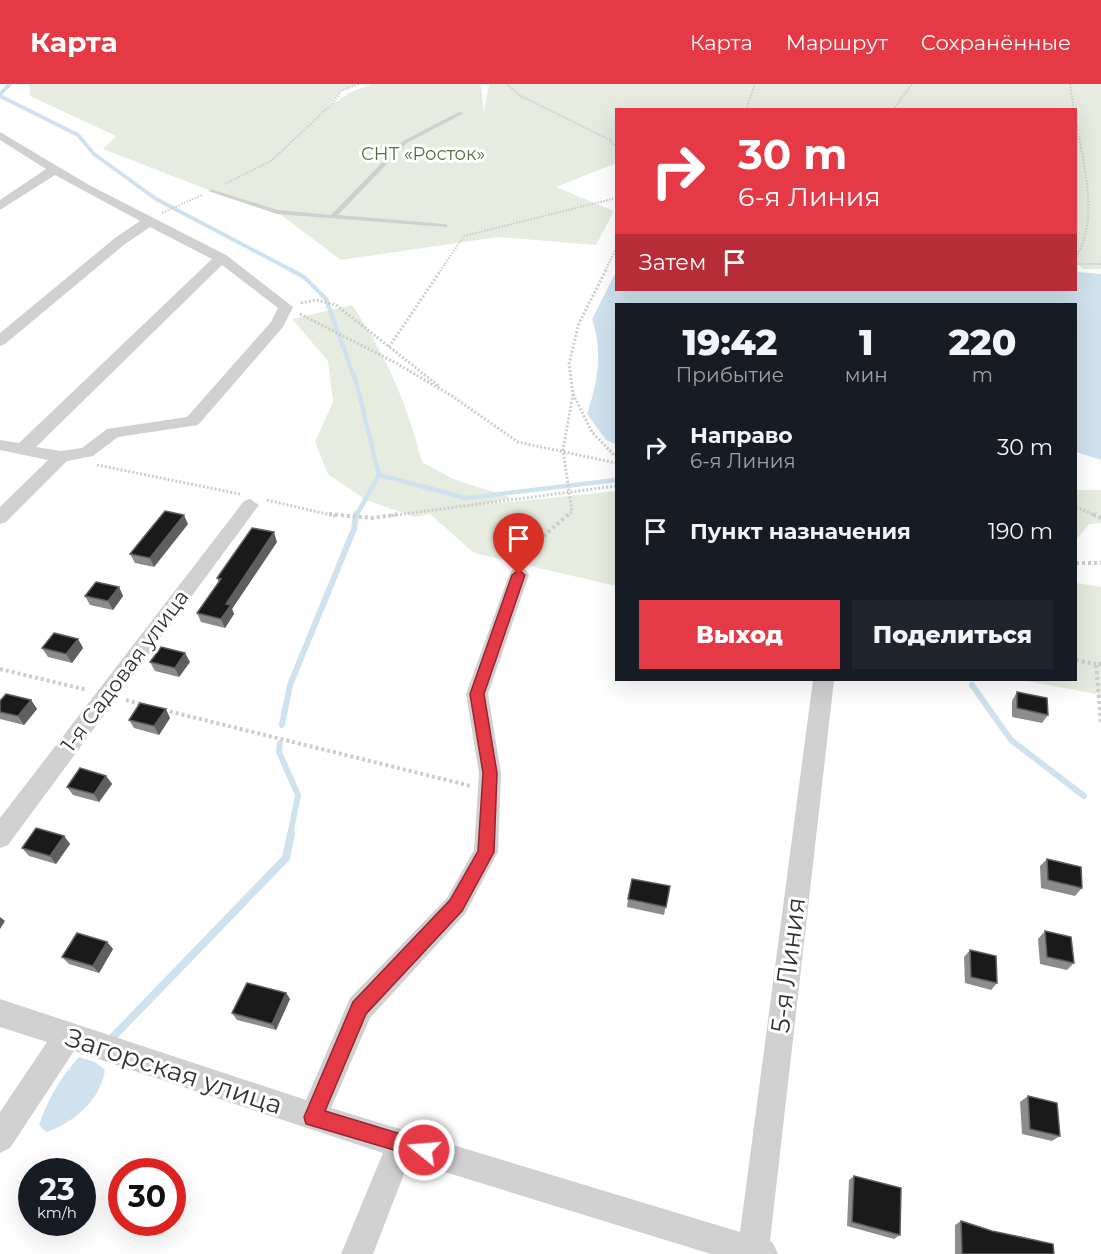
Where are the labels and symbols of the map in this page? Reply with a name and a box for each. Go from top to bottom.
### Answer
park label: СНТ «Росток» [361,143,485,165]
pin [493,513,544,575]
street label: 1-я Садовая улица [56,585,194,757]
street label: 5-я Линия [764,895,812,1035]
street label: Загорская улица [62,1021,286,1121]
position arrow [392,1118,456,1182]
speed limit sign: 30 [108,1158,186,1236]

